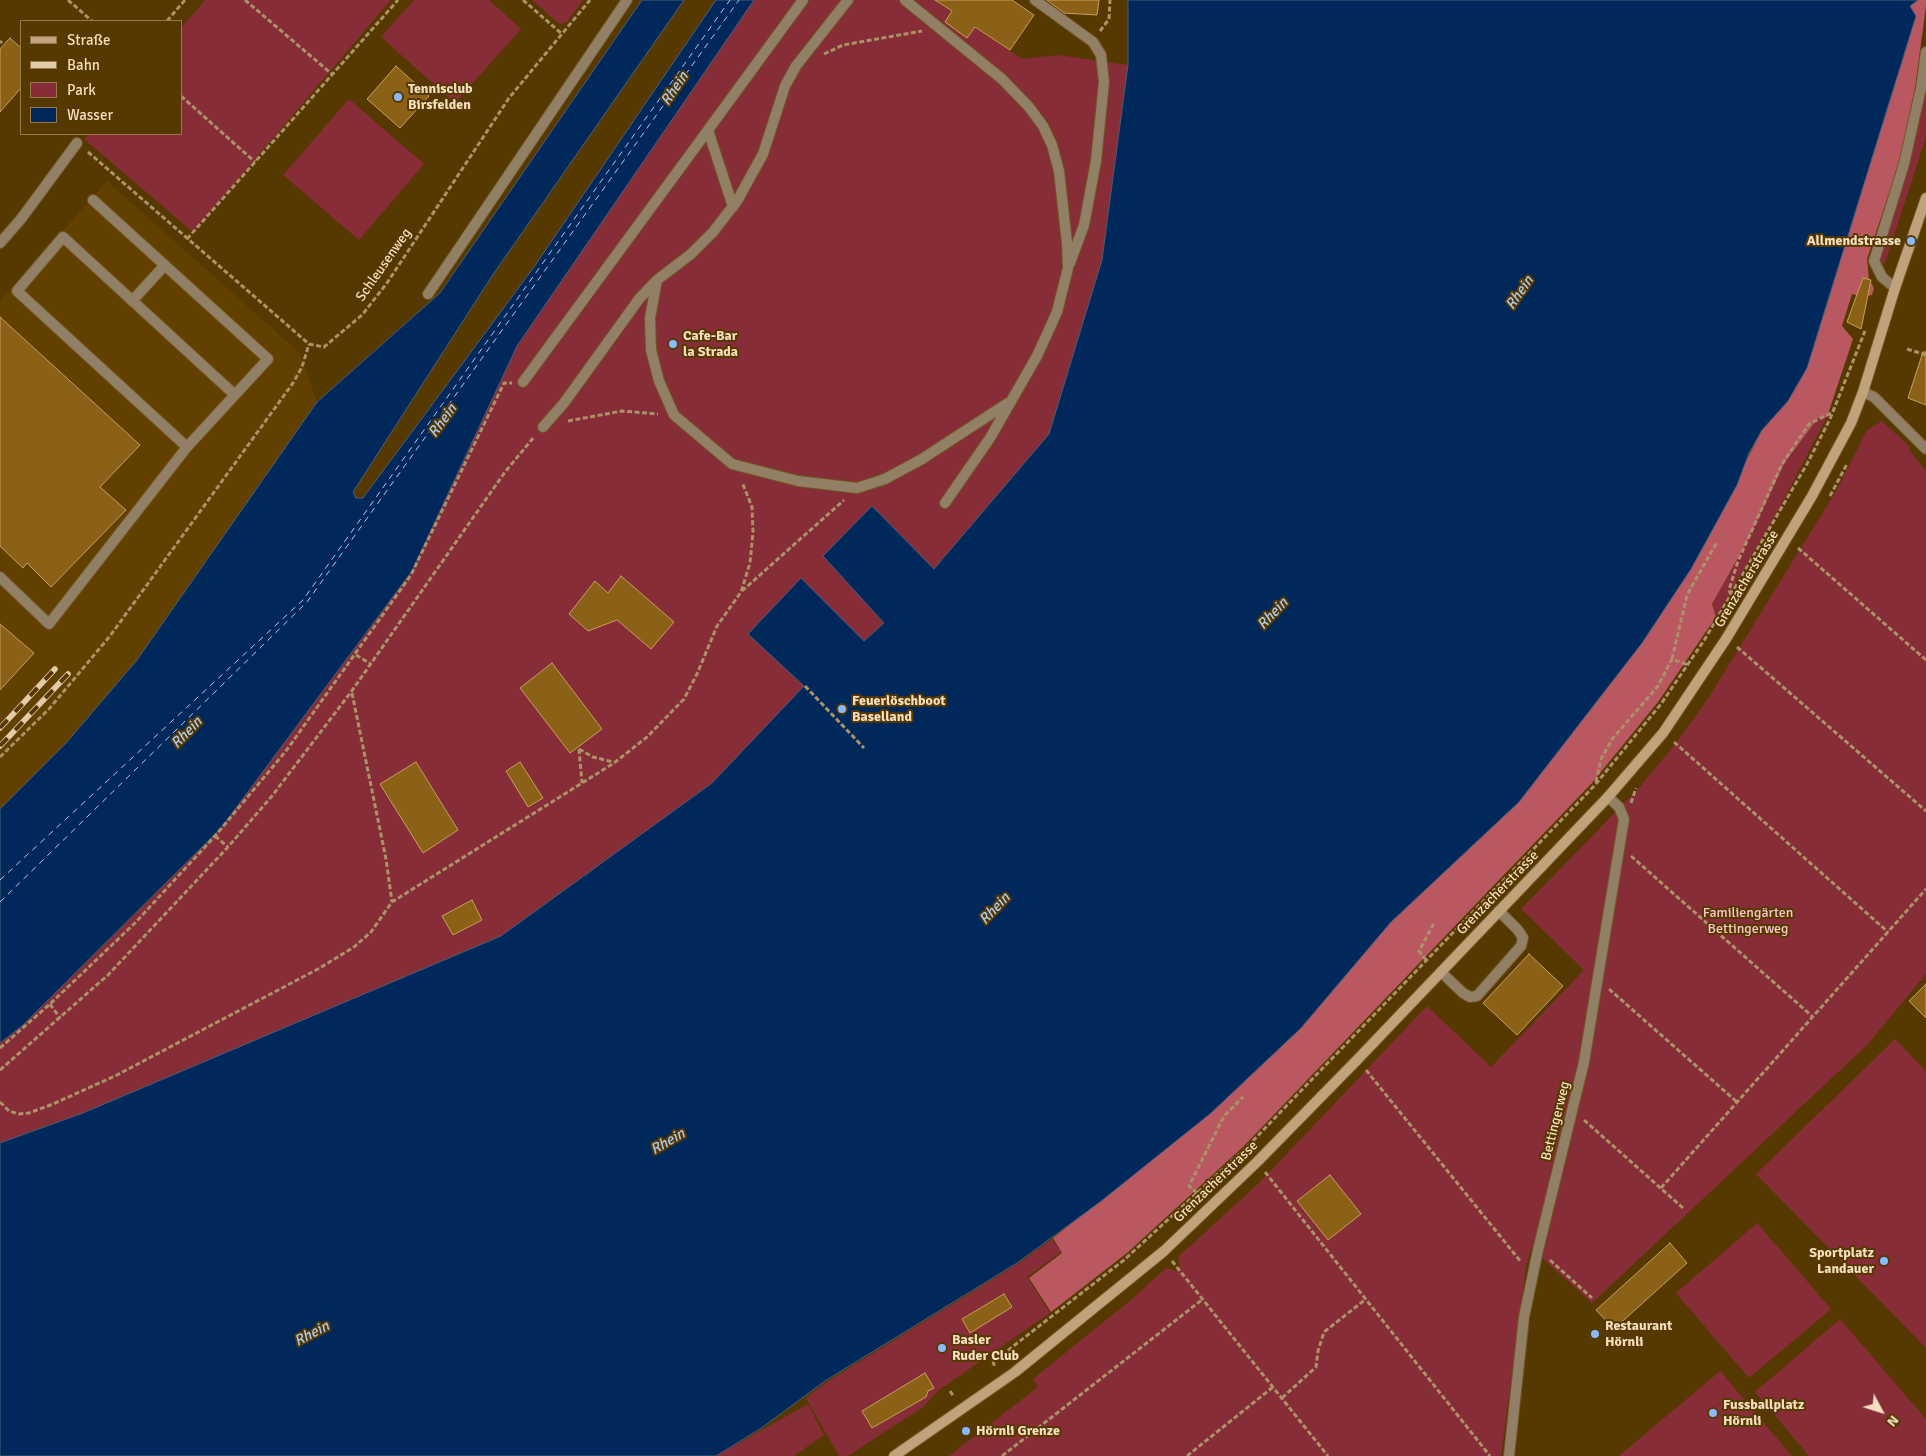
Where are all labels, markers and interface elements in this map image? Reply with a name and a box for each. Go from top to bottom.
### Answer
legend [20,20,182,135]
text: Straße [67,31,111,49]
text: Bahn [67,56,100,74]
water label: Rhein [657,69,693,109]
text: Park [67,81,96,99]
place label: Tennisclub Birsfelden [408,81,473,114]
marker: Tennisclub Birsfelden [392,91,404,103]
text: Wasser [67,106,113,124]
street label: Schleusenweg [353,225,415,305]
place label: Allmendstrasse [1807,233,1901,249]
marker: Allmendstrasse [1905,235,1917,247]
water label: Rhein [1502,273,1538,313]
place label: Cafe-Bar la Strada [683,328,738,361]
marker: Cafe-Bar la Strada [667,338,679,350]
water label: Rhein [425,401,461,441]
street label: Grenzacherstrasse [1711,527,1783,631]
water label: Rhein [1254,594,1292,634]
place label: Feuerlöschboot Baselland [852,693,945,726]
marker: Feuerlöschboot Baselland [836,703,848,715]
water label: Rhein [168,713,206,753]
street label: Grenzacherstrasse [1454,847,1542,939]
water label: Rhein [976,889,1014,929]
park label: Familiengärten Bettingerweg [1703,905,1793,938]
street label: Bettingerweg [1538,1080,1574,1162]
water label: Rhein [648,1125,688,1159]
street label: Grenzacherstrasse [1170,1138,1262,1226]
place label: Sportplatz Landauer [1809,1245,1874,1278]
marker: Sportplatz Landauer [1878,1255,1890,1267]
water label: Rhein [291,1317,333,1351]
place label: Restaurant Hörnli [1605,1318,1672,1350]
marker: Restaurant Hörnli [1589,1328,1601,1340]
place label: Basler Ruder Club [952,1332,1019,1364]
marker: Basler Ruder Club [936,1342,948,1354]
north arrow [1856,1386,1906,1436]
place label: Fussballplatz Hörnli [1723,1397,1804,1430]
marker: Fussballplatz Hörnli [1707,1407,1719,1419]
text: N [1883,1412,1903,1430]
place label: Hörnli Grenze [976,1423,1060,1439]
marker: Hörnli Grenze [960,1425,972,1437]

